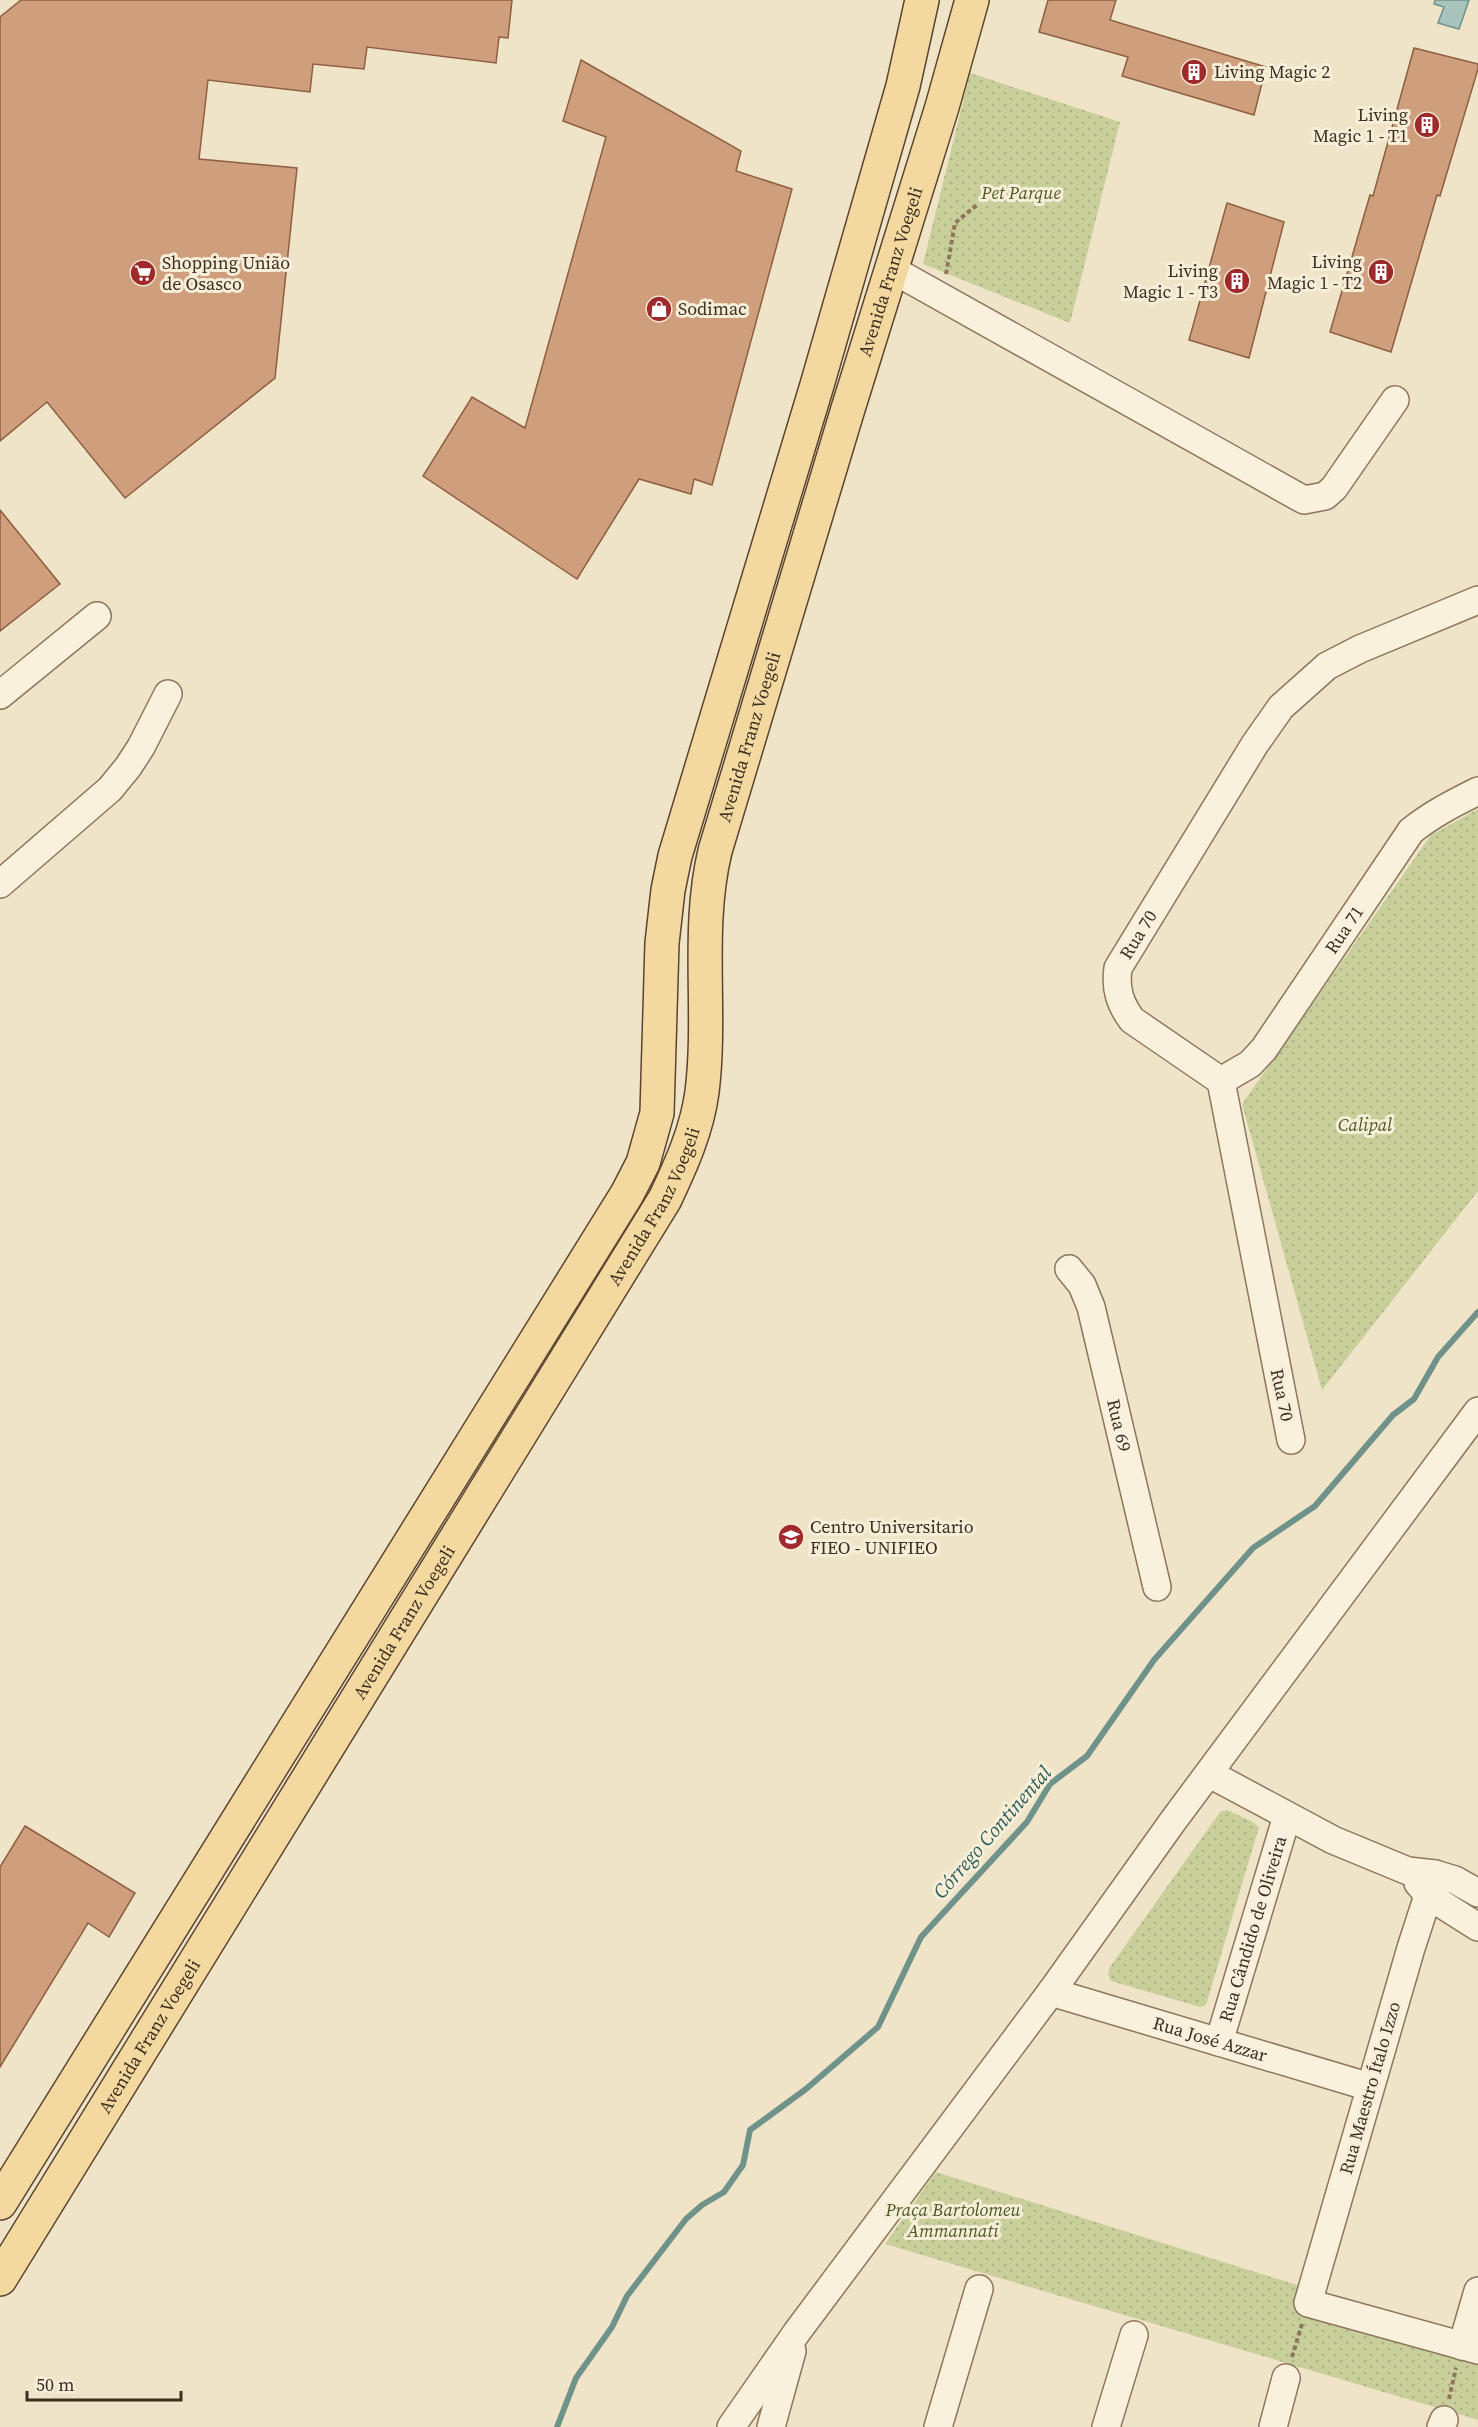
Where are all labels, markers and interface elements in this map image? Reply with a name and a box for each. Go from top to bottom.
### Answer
building icon: Living Magic 2 [1179,57,1209,87]
place label: Living Magic 2 [1214,59,1330,84]
place label: Living Magic 1 - T1 [1313,102,1408,148]
building icon: Living Magic 1 - T1 [1412,110,1442,140]
park label: Pet Parque [980,180,1061,205]
street label: Avenida Franz Voegeli [852,184,928,360]
place label: Living Magic 1 - T2 [1267,249,1362,295]
place label: Shopping União de Osasco [162,250,290,296]
building icon: Living Magic 1 - T2 [1366,257,1396,287]
supermarket icon: Shopping União de Osasco [128,258,158,288]
place label: Living Magic 1 - T3 [1123,258,1218,304]
building icon: Living Magic 1 - T3 [1222,266,1252,296]
shop icon: Sodimac [644,294,674,324]
place label: Sodimac [678,296,747,321]
street label: Avenida Franz Voegeli [711,649,786,825]
street label: Rua 71 [1319,900,1369,959]
street label: Rua 70 [1113,905,1162,964]
park label: Calipal [1338,1112,1392,1137]
street label: Avenida Franz Voegeli [602,1124,706,1290]
street label: Rua 70 [1265,1366,1300,1424]
street label: Rua 69 [1101,1396,1138,1454]
place label: Centro Universitario FIEO - UNIFIEO [810,1514,974,1560]
school or university icon: Centro Universitario FIEO - UNIFIEO [776,1522,806,1552]
street label: Avenida Franz Voegeli [347,1540,461,1704]
water label: Córrego Continental [926,1759,1058,1904]
street label: Rua Cândido de Oliveira [1213,1832,1293,2025]
street label: Avenida Franz Voegeli [92,1954,206,2118]
street label: Rua Maestro Ítalo Izzo [1333,1998,1406,2177]
street label: Rua José Azzar [1150,2010,1271,2068]
park label: Praça Bartolomeu Ammannati [884,2197,1021,2243]
scale bar [27,2364,182,2402]
text: 50 m [36,2372,74,2397]

